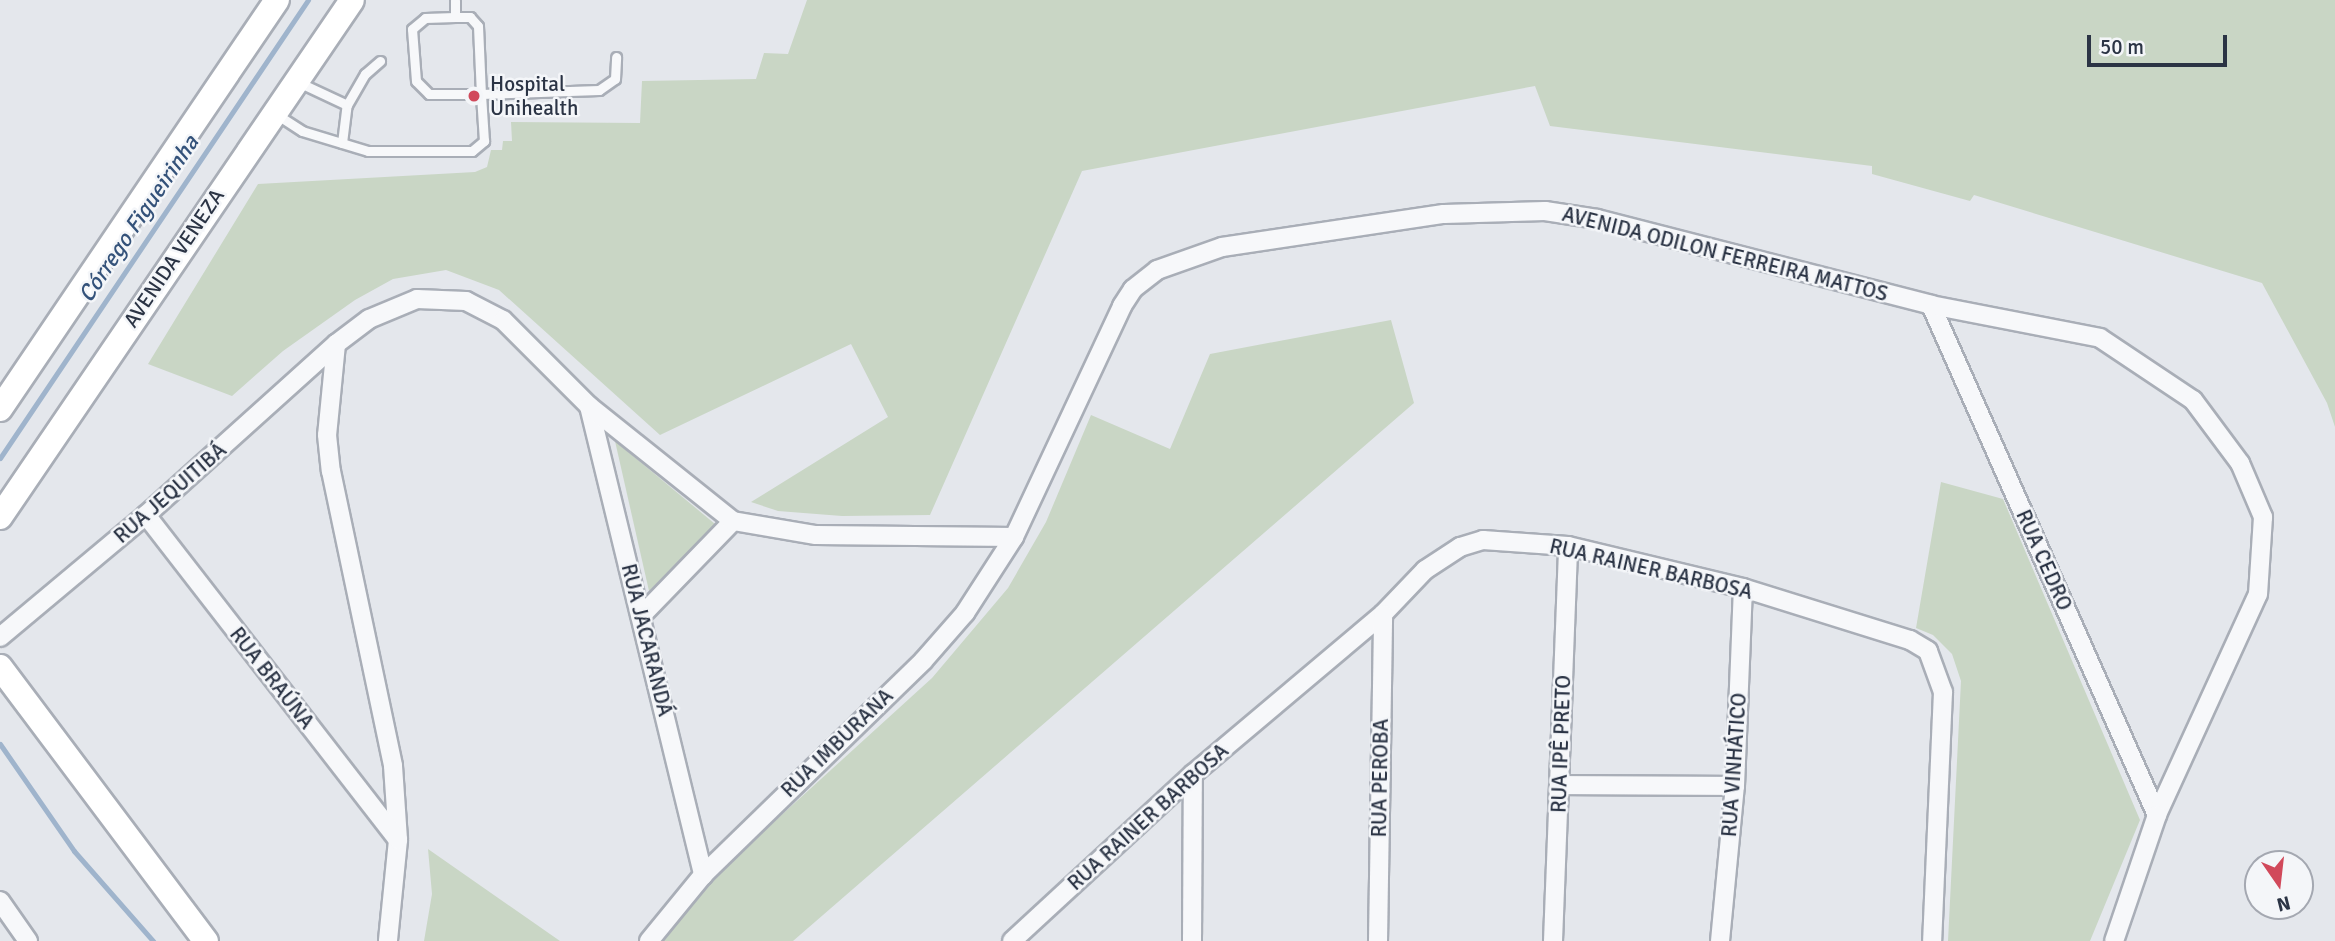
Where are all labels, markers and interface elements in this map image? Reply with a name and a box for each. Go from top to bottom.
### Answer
scale bar [2090,21,2230,65]
text: 50 m [2100,34,2144,60]
place label: Hospital Unihealth [490,71,578,121]
marker: Hospital Unihealth [464,86,484,106]
water label: Córrego Figueirinha [73,130,205,308]
street label: AVENIDA VENEZA [118,184,230,332]
street label: AVENIDA ODILON FERREIRA MATTOS [1560,201,1890,307]
street label: RUA JEQUITIBÁ [109,437,231,549]
street label: RUA CEDRO [2011,506,2077,614]
street label: RUA RAINER BARBOSA [1547,533,1755,605]
street label: RUA JACARANDÁ [616,561,678,719]
street label: RUA BRAÚNA [224,622,320,734]
street label: RUA IPÊ PRETO [1546,675,1576,813]
street label: RUA IMBURANA [776,683,898,803]
street label: RUA VINHÁTICO [1716,692,1752,838]
street label: RUA PEROBA [1366,718,1394,838]
street label: RUA RAINER BARBOSA [1062,738,1234,896]
north arrow [2244,850,2314,920]
text: N [2274,890,2293,917]

